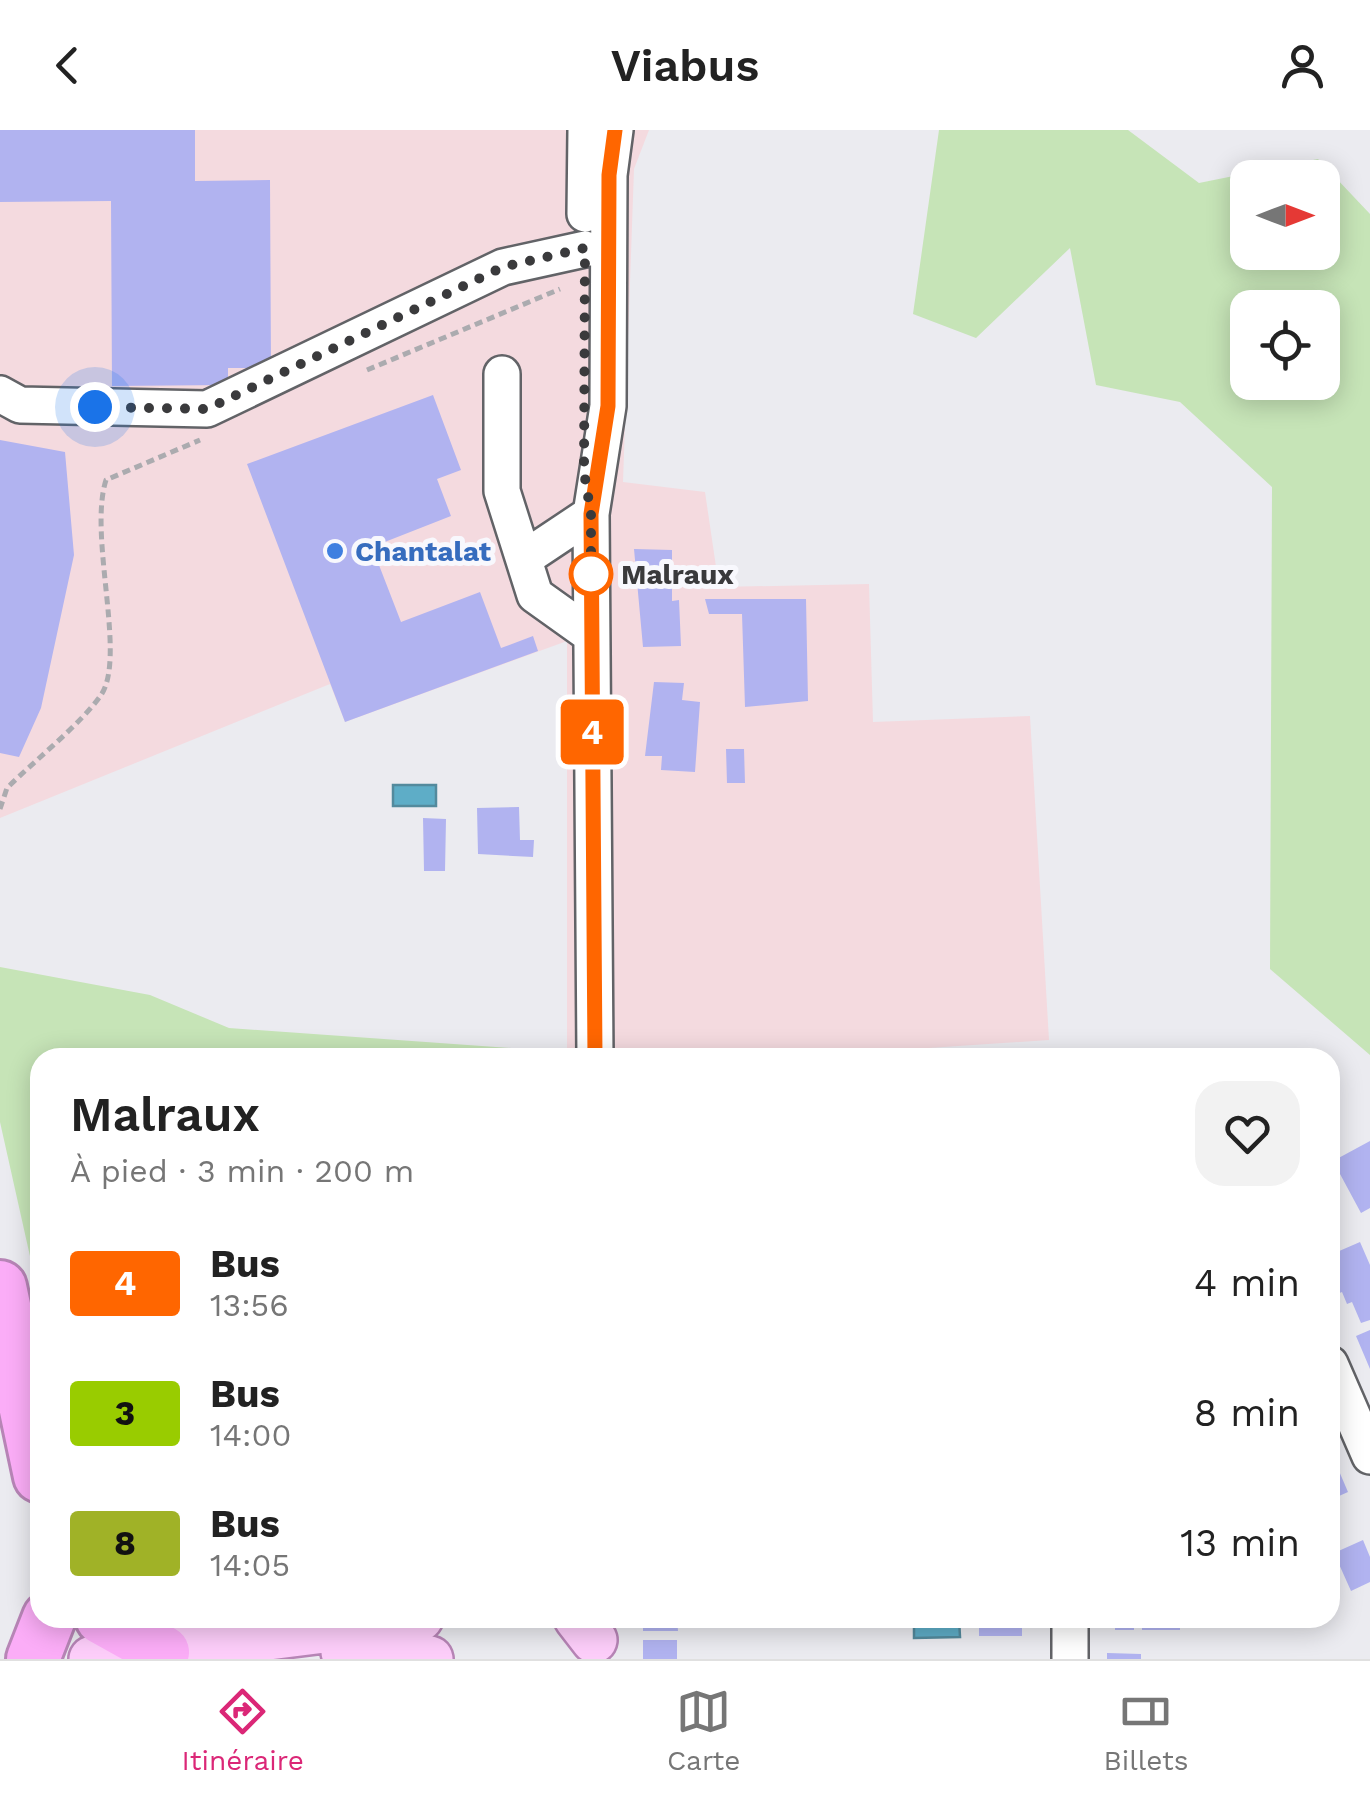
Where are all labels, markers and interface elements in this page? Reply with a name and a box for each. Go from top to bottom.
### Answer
icon: back [40,38,95,93]
icon: person [1275,38,1330,93]
text: Viabus [611,39,759,92]
north arrow [1230,160,1340,270]
map controls [1230,160,1340,400]
button: locate [1230,290,1340,400]
your location [70,382,120,432]
place label: Chantalat [355,535,491,568]
marker: Chantalat [324,540,346,562]
marker: Malraux [570,553,612,595]
place label: Malraux [621,558,734,591]
line badge: 4 [560,700,624,764]
text: 4 [581,711,603,753]
button: heart [1195,1081,1300,1186]
text: Malraux [70,1086,260,1143]
text: À pied · 3 min · 200 m [70,1152,414,1190]
text: Bus [210,1242,280,1286]
text: 4 min [1194,1261,1300,1305]
text: 4 [114,1262,136,1304]
text: 13:56 [210,1286,289,1324]
text: Bus [210,1372,280,1416]
text: 8 min [1194,1391,1300,1435]
text: 3 [115,1392,135,1434]
text: 14:00 [210,1416,291,1454]
text: Bus [210,1502,280,1546]
text: 13 min [1180,1521,1300,1565]
text: 8 [114,1522,136,1564]
text: 14:05 [210,1546,290,1584]
tab: Itinéraire [181,1684,304,1777]
tab: Carte [667,1684,740,1777]
tab: Billets [1103,1684,1189,1777]

